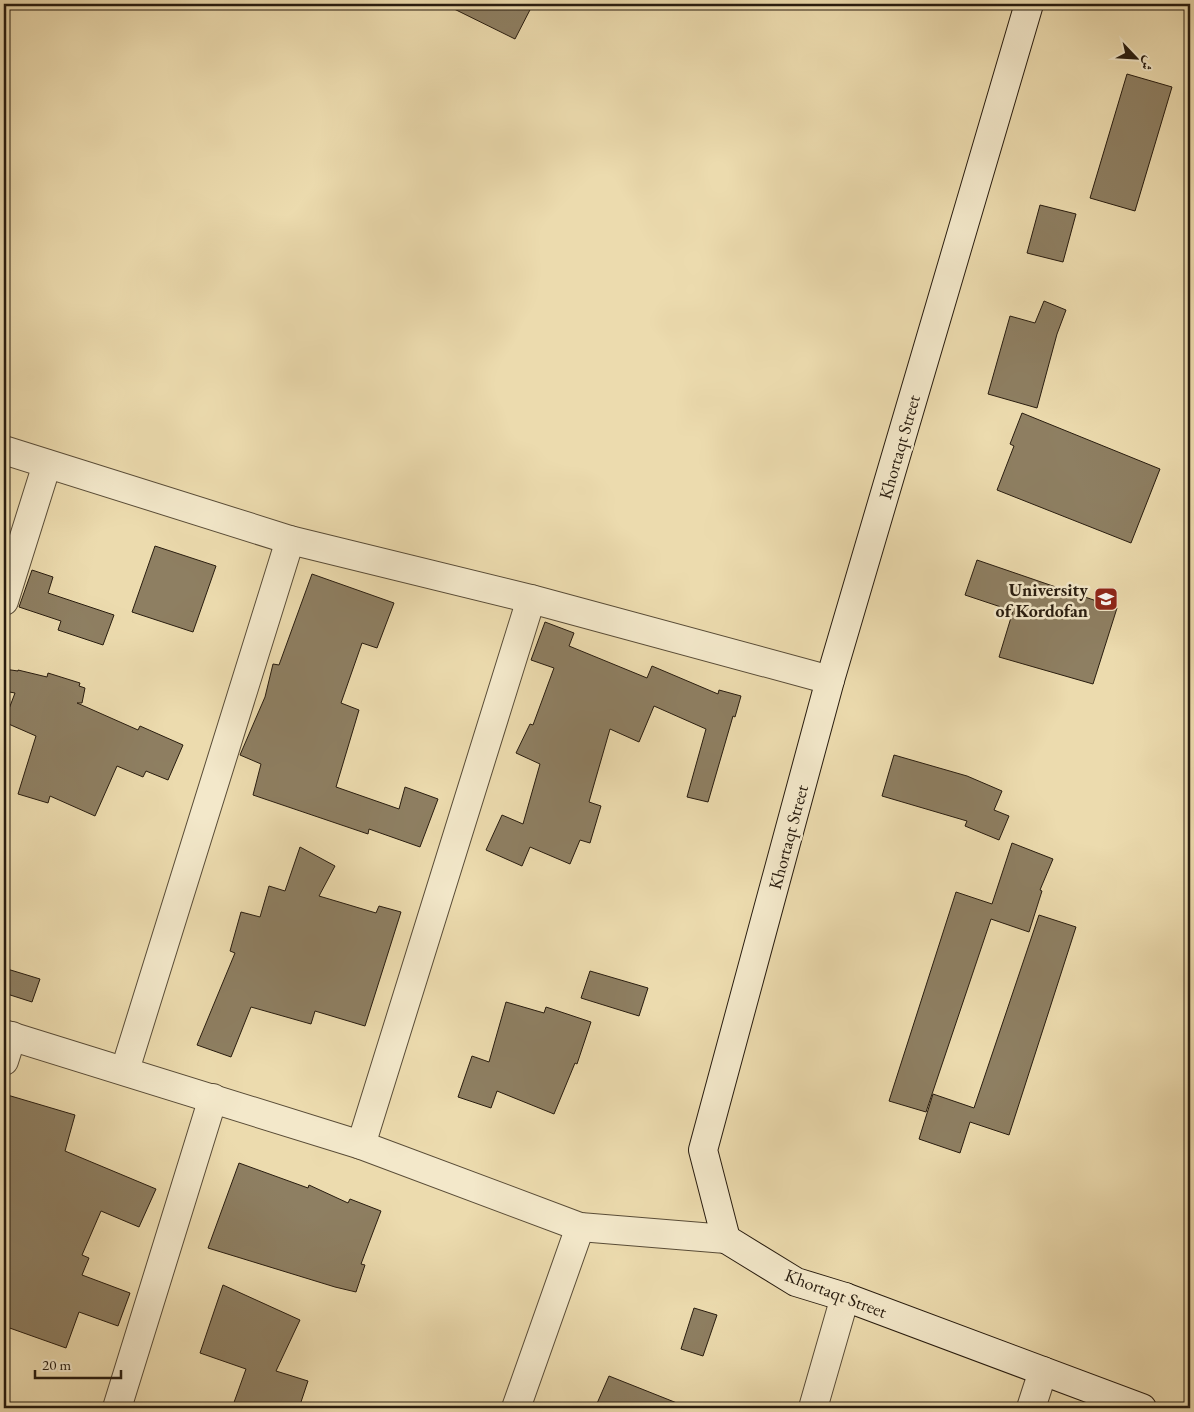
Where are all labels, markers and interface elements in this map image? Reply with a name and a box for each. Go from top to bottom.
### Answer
north arrow [1112,32,1162,82]
text: ش [1137,53,1159,74]
street label: Khortaqt Street [873,392,925,502]
place label: University of Kordofan [996,578,1088,622]
school or university icon: University of Kordofan [1093,586,1119,612]
street label: Khortaqt Street [763,782,813,892]
street label: Khortaqt Street [782,1263,891,1323]
scale bar [35,1347,121,1379]
text: 20 m [42,1355,71,1374]

